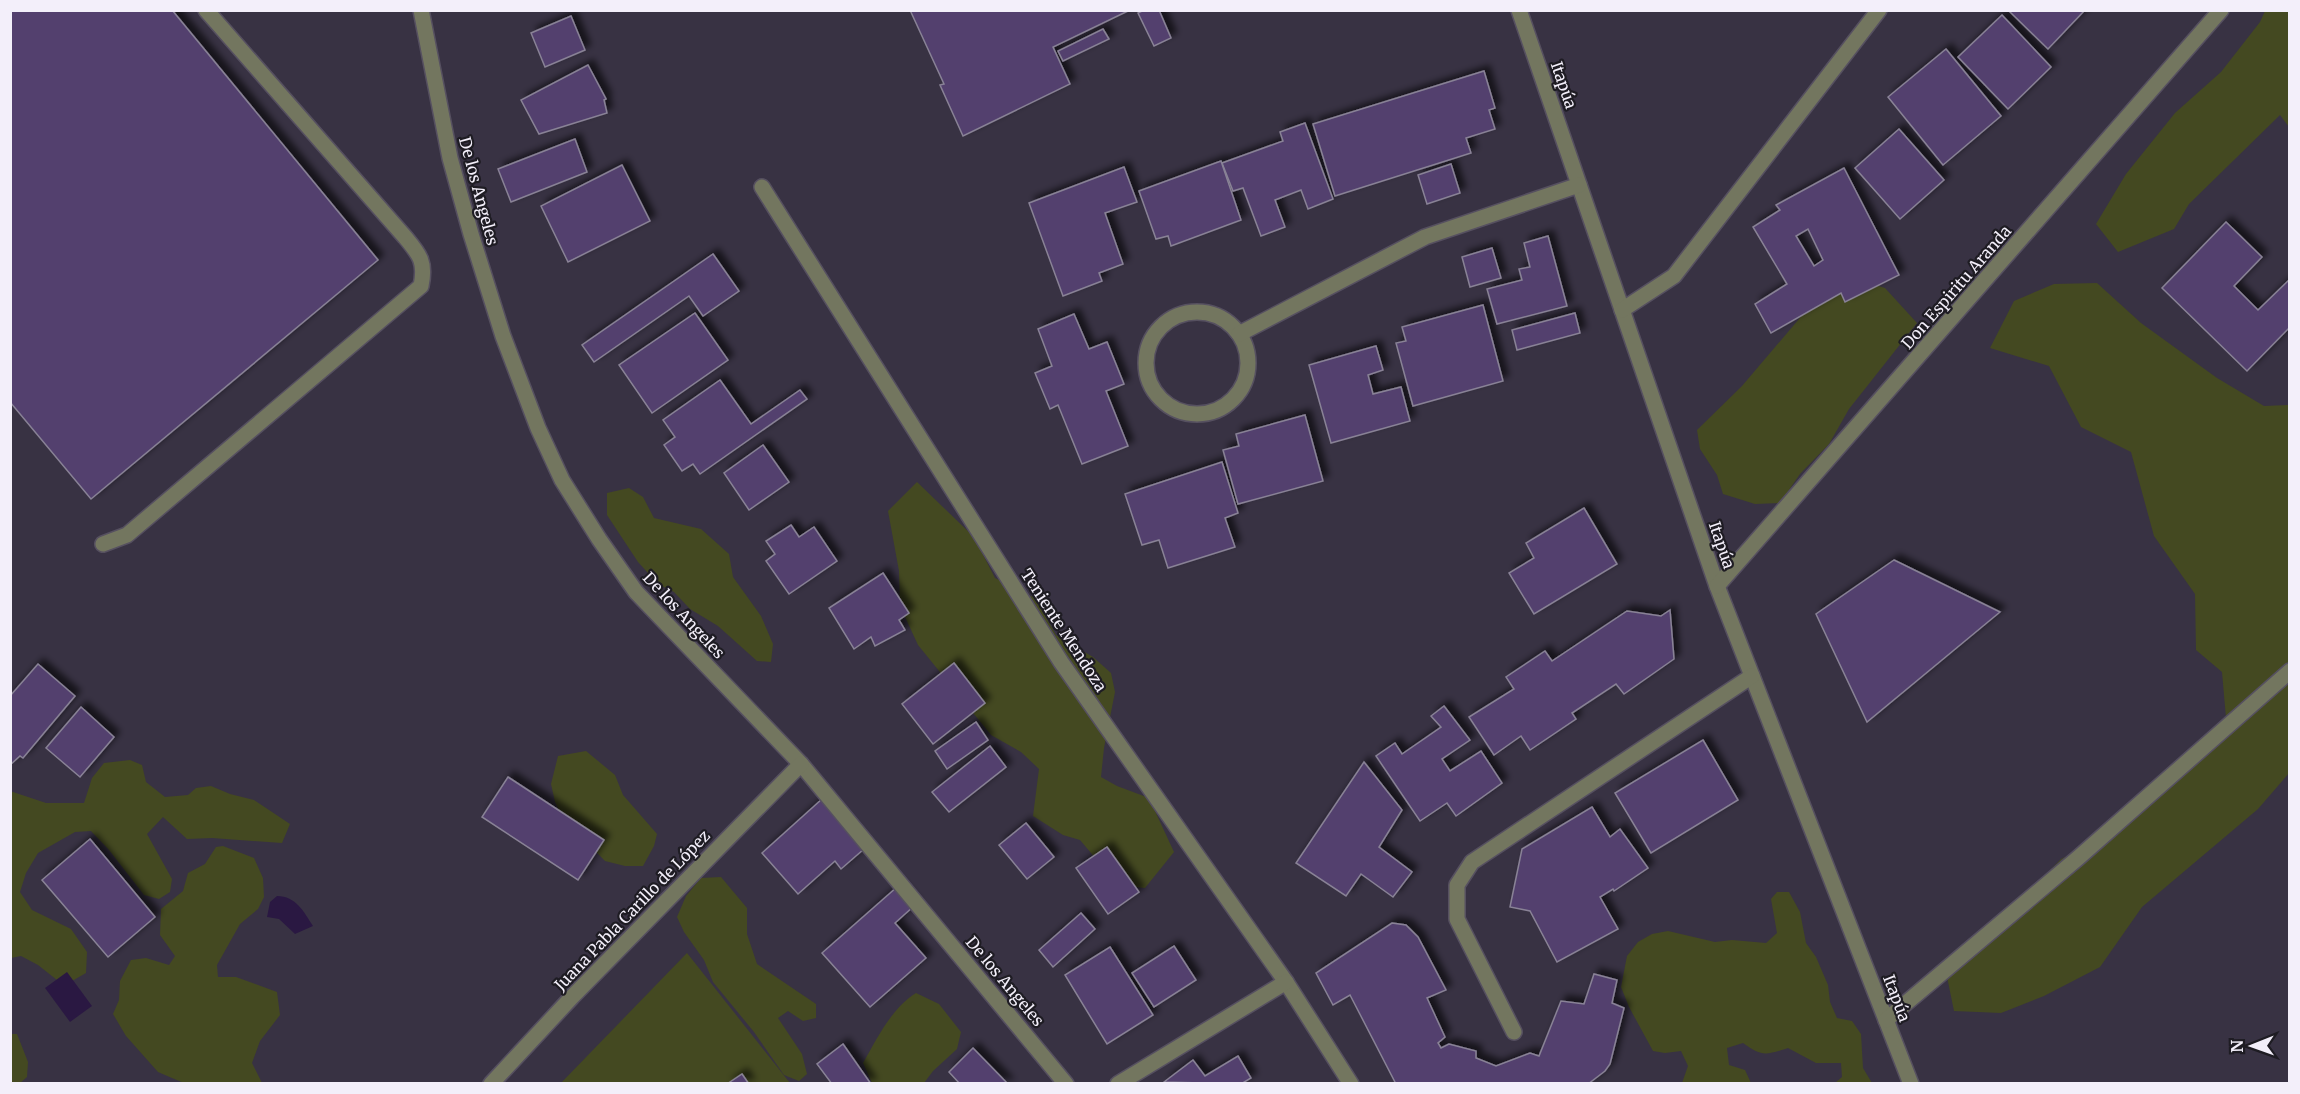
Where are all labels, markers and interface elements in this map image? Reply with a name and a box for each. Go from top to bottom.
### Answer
street label: Itapúa [1547,59,1582,112]
street label: De los Angeles [455,135,503,247]
street label: Don Espiritu Aranda [1897,221,2015,353]
street label: Itapúa [1705,519,1740,572]
street label: Teniente Mendoza [1017,565,1111,696]
street label: De los Angeles [639,567,729,663]
street label: Juana Pabla Carillo de López [549,825,714,995]
street label: De los Angeles [962,932,1049,1030]
street label: Itapúa [1879,972,1915,1025]
north arrow [2222,1016,2282,1076]
text: N [2227,1039,2247,1053]

